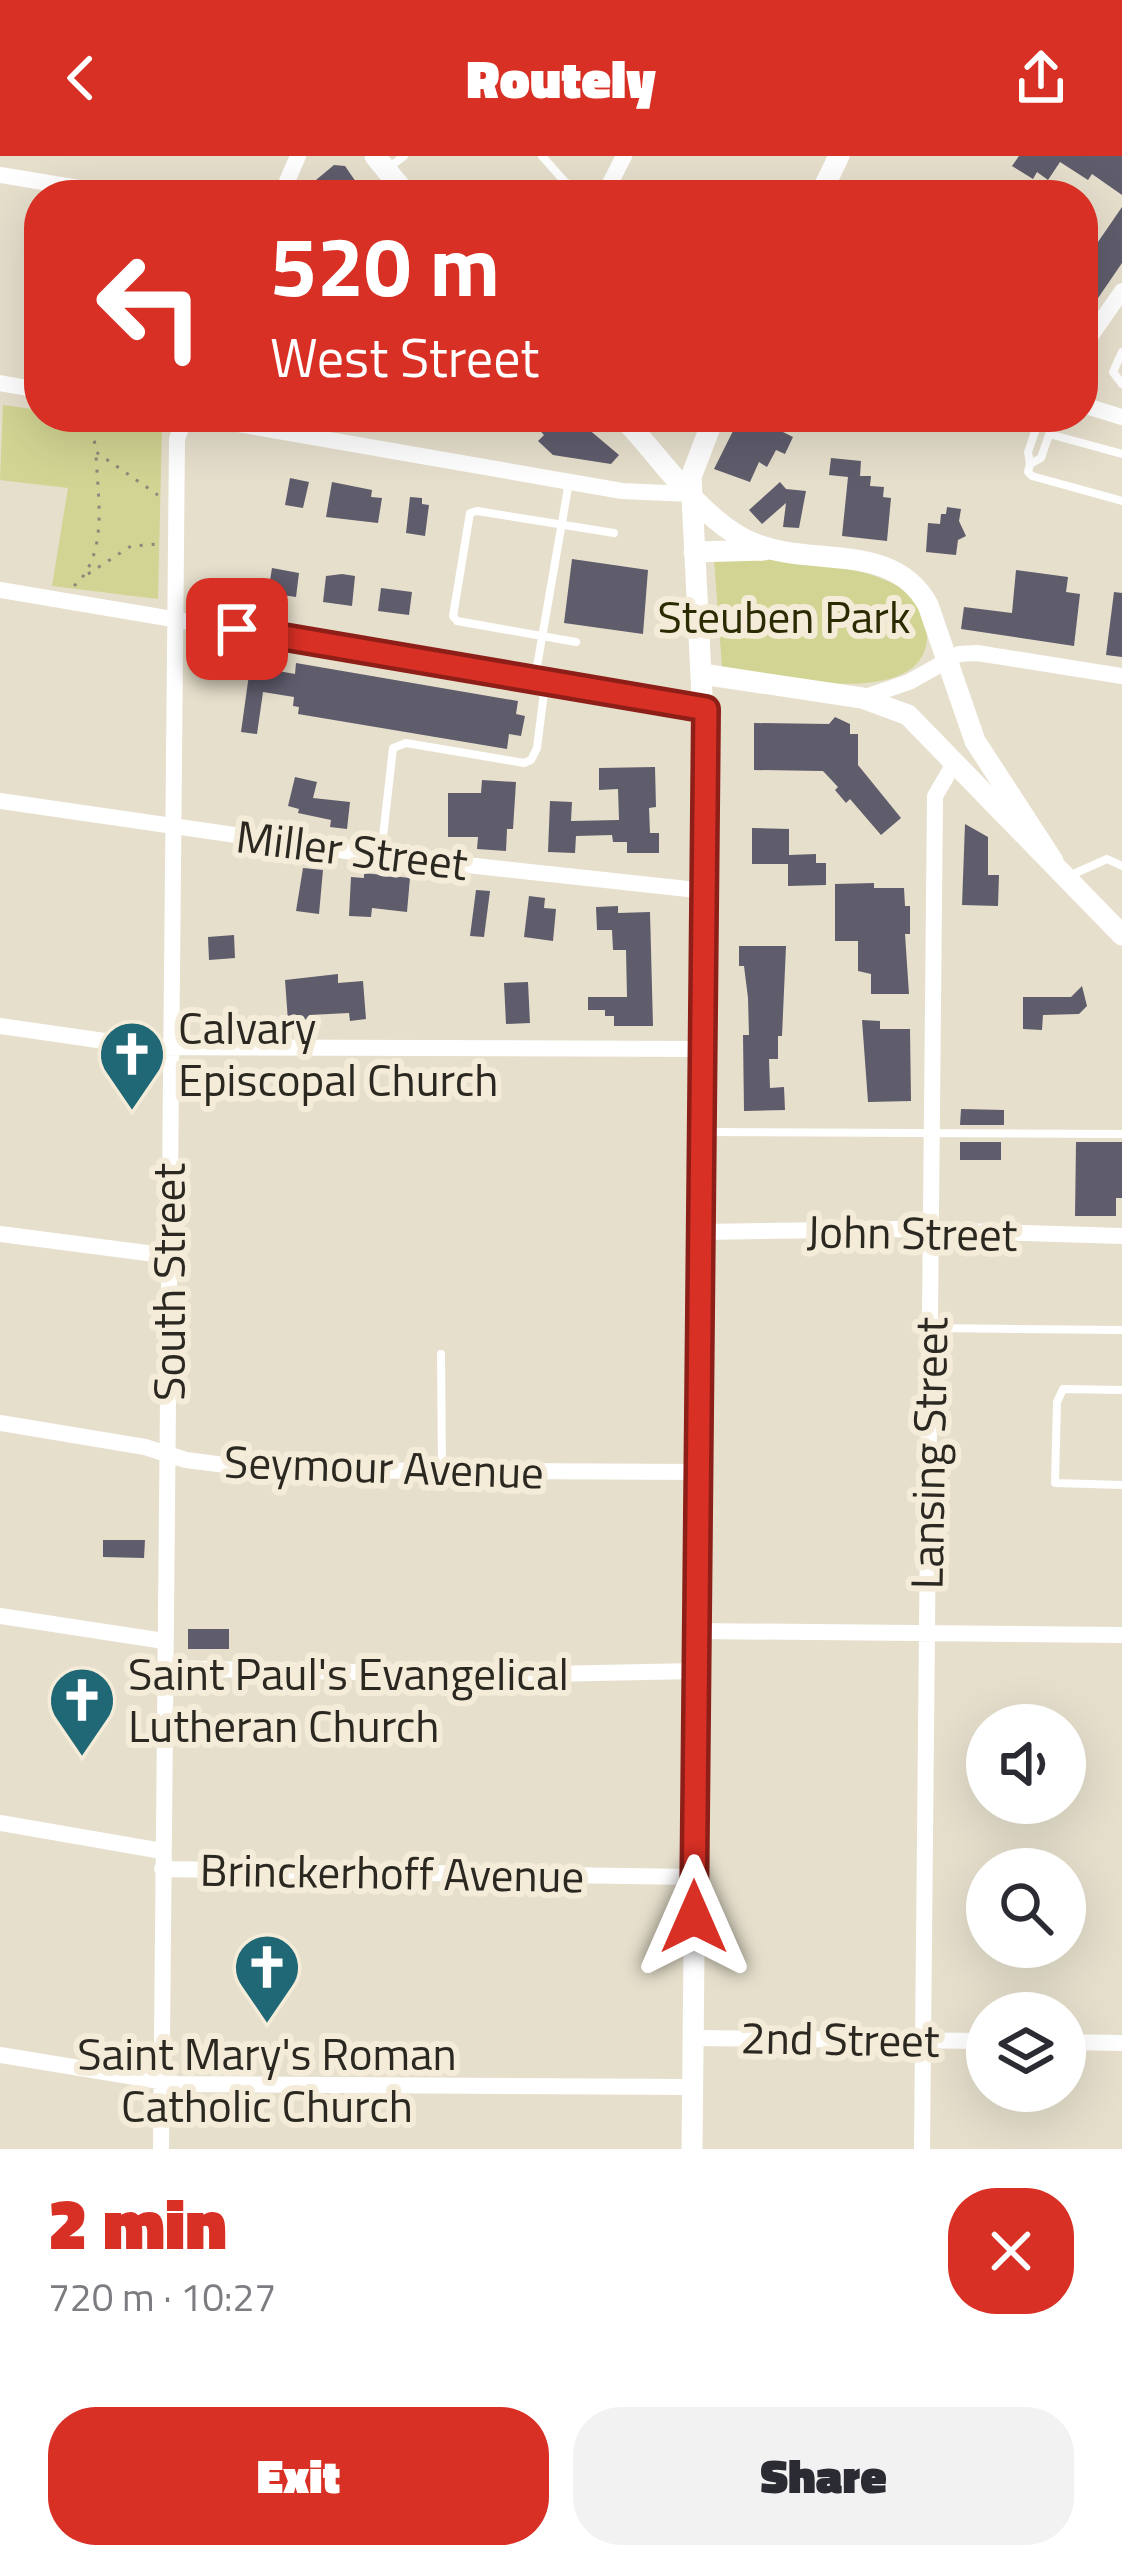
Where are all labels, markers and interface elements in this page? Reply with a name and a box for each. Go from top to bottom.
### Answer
text: Routely [466,37,656,119]
icon: back [48,45,114,111]
icon: share [1008,45,1074,111]
text: 520 m [270,201,500,329]
icon: left [72,228,228,384]
text: West Street [270,316,539,398]
pin [186,578,288,680]
park label: Steuben Park [658,582,911,650]
icon: arrive [204,596,270,662]
street label: Miller Street [233,801,472,897]
place label: Calvary Episcopal Church [178,993,499,1113]
church icon: Calvary Episcopal Church [97,1019,167,1113]
street label: South Street [134,1163,202,1401]
street label: John Street [806,1196,1018,1268]
street label: Lansing Street [892,1316,964,1590]
street label: Seymour Avenue [223,1426,545,1506]
place label: Saint Paul's Evangelical Lutheran Church [128,1639,569,1759]
church icon: Saint Paul's Evangelical Lutheran Church [47,1665,117,1759]
map controls [966,1704,1086,2112]
button: sound [966,1704,1086,1824]
street label: Brinckerhoff Avenue [199,1835,585,1909]
button: search [966,1848,1086,1968]
position arrow [631,1854,757,1980]
church icon: Saint Mary's Roman Catholic Church [232,1932,302,2026]
button: layers [966,1992,1086,2112]
street label: 2nd Street [740,2002,940,2074]
place label: Saint Mary's Roman Catholic Church [77,2019,457,2139]
text: 2 min [48,2167,227,2277]
button: close [948,2188,1074,2314]
text: 720 m · 10:27 [48,2267,276,2326]
button: Exit [48,2407,549,2545]
button: Share [573,2407,1074,2545]

